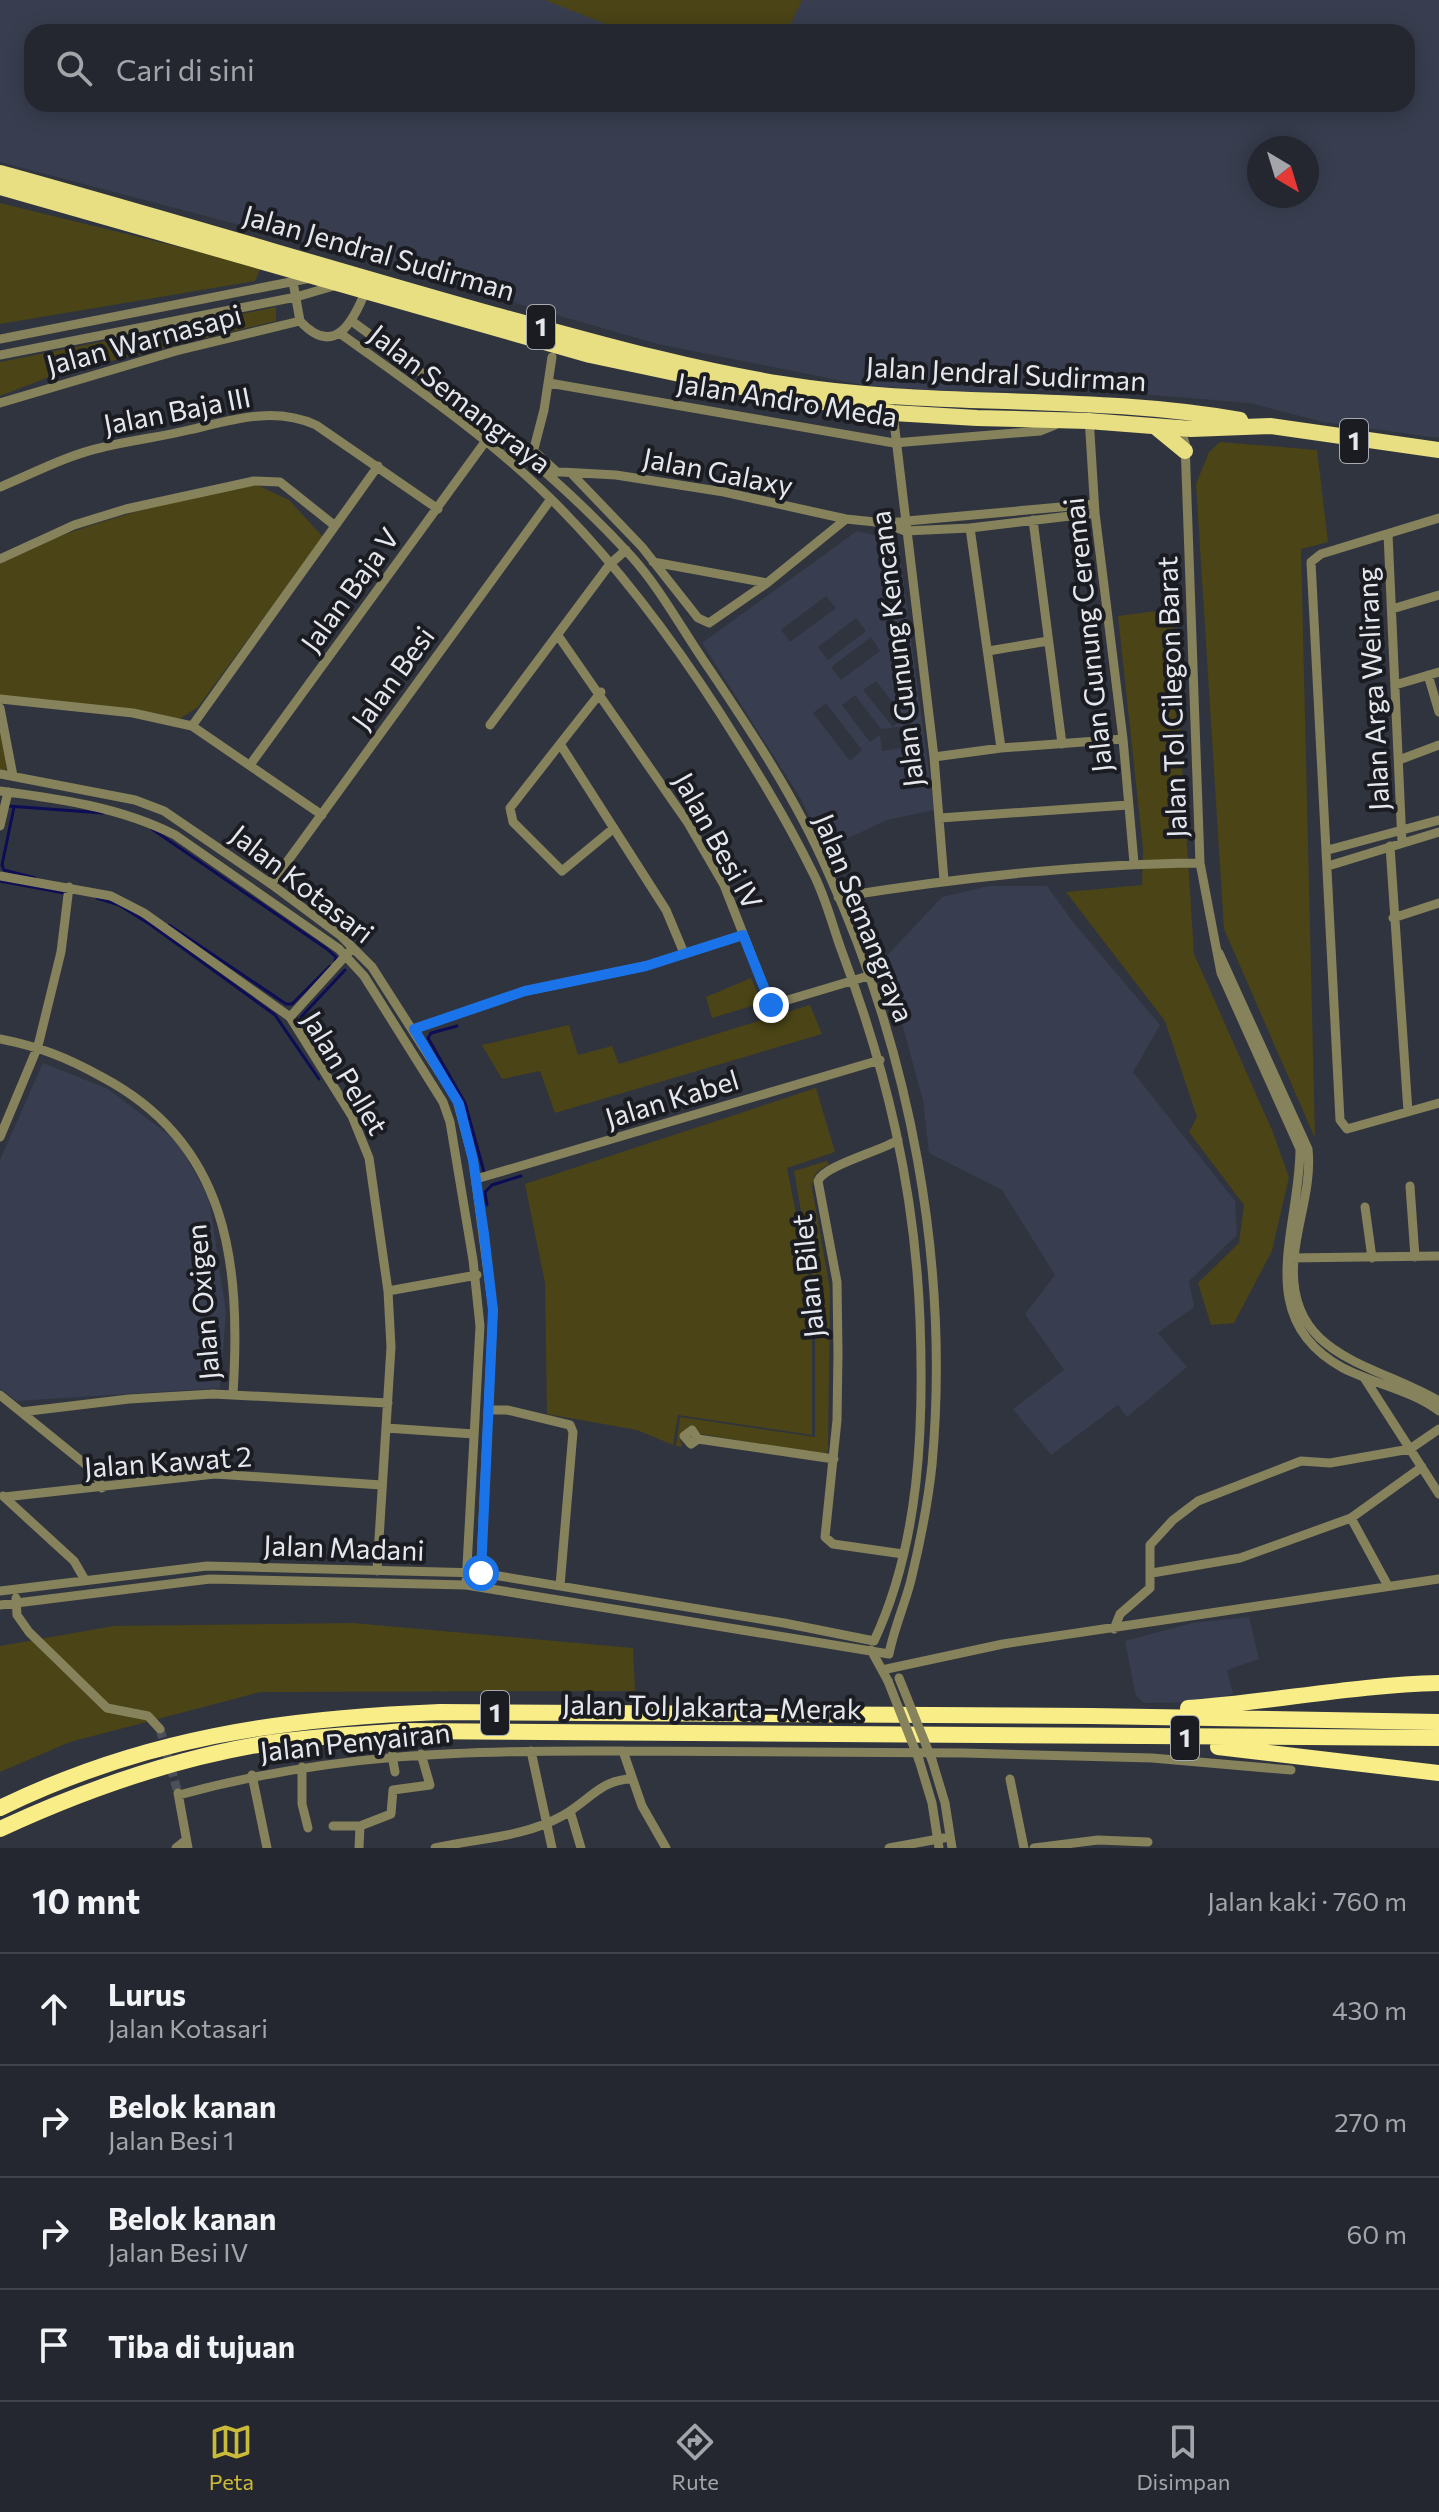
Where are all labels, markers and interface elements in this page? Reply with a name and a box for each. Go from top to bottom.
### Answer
search box [24,24,1415,112]
icon: search [52,46,96,90]
text: Cari di sini [116,50,255,87]
north arrow [1247,136,1319,208]
street label: Jalan Jendral Sudirman [240,197,519,307]
street label: Jalan Warnasapi [42,297,245,381]
road number: 1 [527,305,555,349]
street label: Jalan Semangraya [363,317,558,480]
street label: Jalan Jendral Sudirman [865,349,1147,397]
street label: Jalan Andro Meda [675,365,900,433]
street label: Jalan Baja III [100,379,253,441]
road number: 1 [1340,419,1368,463]
street label: Jalan Galaxy [640,440,796,502]
street label: Jalan Gunung Ceremai [1056,496,1118,774]
street label: Jalan Gunung Kencana [862,509,930,789]
street label: Jalan Baja V [293,521,406,658]
street label: Jalan Tol Cilegon Barat [1149,556,1193,839]
street label: Jalan Arga Welirang [1349,566,1395,812]
street label: Jalan Besi [344,619,441,735]
street label: Jalan Besi IV [667,766,770,915]
street label: Jalan Semangraya [808,809,922,1027]
street label: Jalan Kotasari [224,817,381,950]
route end [753,987,789,1023]
street label: Jalan Pellet [296,1005,396,1140]
street label: Jalan Kabel [601,1062,743,1134]
street label: Jalan Bilet [784,1212,830,1340]
street label: Jalan Oxigen [178,1223,226,1381]
street label: Jalan Kawat 2 [83,1438,253,1484]
street label: Jalan Madani [263,1527,425,1567]
route start [463,1555,499,1591]
street label: Jalan Tol Jakarta–Merak [562,1686,862,1726]
road number: 1 [481,1691,509,1735]
street label: Jalan Penyairan [258,1714,452,1768]
road number: 1 [1171,1716,1199,1760]
text: 10 mnt [32,1879,140,1921]
text: Jalan kaki · 760 m [1207,1885,1407,1916]
text: Lurus [108,1975,186,2012]
icon: ahead [32,1987,76,2031]
text: 430 m [1332,1994,1407,2025]
text: Jalan Kotasari [108,2012,268,2043]
text: Belok kanan [108,2087,276,2124]
icon: right [32,2099,76,2143]
text: 270 m [1334,2106,1407,2137]
text: Jalan Besi 1 [108,2124,234,2155]
text: Belok kanan [108,2199,276,2236]
icon: right [32,2211,76,2255]
text: 60 m [1347,2218,1407,2249]
text: Jalan Besi IV [108,2236,248,2267]
icon: arrive [32,2323,76,2367]
text: Tiba di tujuan [108,2327,295,2364]
tab: Peta [209,2420,254,2495]
tab: Rute [672,2420,719,2495]
tab: Disimpan [1136,2420,1230,2495]

